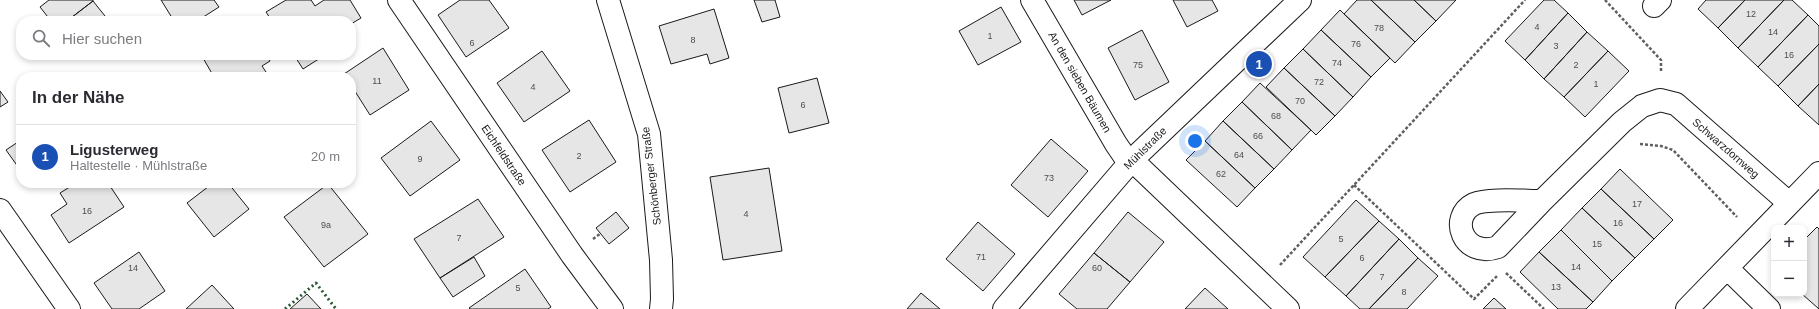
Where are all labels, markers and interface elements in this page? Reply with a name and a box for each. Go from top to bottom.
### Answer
house number: 12 [1746,9,1756,19]
search box [16,16,356,60]
house number: 4 [1534,22,1540,32]
house number: 78 [1374,23,1384,33]
icon: search [30,27,52,49]
house number: 14 [1768,27,1778,37]
street label: An den sieben Bäumen [1046,29,1114,135]
text: Hier suchen [62,30,142,47]
house number: 1 [987,31,993,41]
house number: 8 [690,35,696,45]
house number: 6 [469,38,475,48]
house number: 76 [1351,39,1361,49]
house number: 3 [1553,41,1559,51]
pin: 1 [1246,49,1272,79]
house number: 16 [1784,50,1794,60]
house number: 74 [1332,58,1342,68]
house number: 75 [1133,60,1143,70]
house number: 2 [1573,60,1579,70]
house number: 11 [372,76,382,86]
house number: 72 [1314,77,1324,87]
house number: 1 [1593,79,1599,89]
house number: 4 [530,82,536,92]
text: In der Nähe [32,88,125,107]
house number: 70 [1295,96,1305,106]
house number: 6 [800,100,806,110]
house number: 68 [1271,111,1281,121]
street label: Schwarzdornweg [1690,116,1762,180]
street label: Eichfeldstraße [479,122,529,188]
street label: Mühlstraße [1121,124,1169,172]
street label: Schönberger Straße [639,126,663,226]
your location [1185,131,1205,151]
house number: 66 [1253,131,1263,141]
text: Ligusterweg [70,141,158,158]
text: 1 [41,149,49,164]
text: 20 m [311,149,340,164]
house number: 64 [1234,150,1244,160]
house number: 2 [576,151,582,161]
house number: 9 [417,154,423,164]
text: Haltestelle · Mühlstraße [70,158,207,173]
house number: 62 [1216,169,1226,179]
house number: 73 [1044,173,1054,183]
house number: 17 [1632,199,1642,209]
house number: 16 [82,206,92,216]
house number: 4 [743,209,749,219]
house number: 16 [1613,218,1623,228]
house number: 9a [321,220,331,230]
map controls [1771,225,1807,297]
button: + [1771,225,1807,261]
house number: 7 [456,233,462,243]
house number: 5 [1338,234,1344,244]
house number: 15 [1592,239,1602,249]
house number: 71 [976,252,986,262]
house number: 6 [1359,253,1365,263]
button: − [1771,261,1807,297]
house number: 14 [1571,262,1581,272]
house number: 14 [128,263,138,273]
house number: 60 [1092,263,1102,273]
house number: 7 [1379,272,1385,282]
house number: 13 [1551,282,1561,292]
house number: 5 [515,283,521,293]
house number: 8 [1401,287,1407,297]

